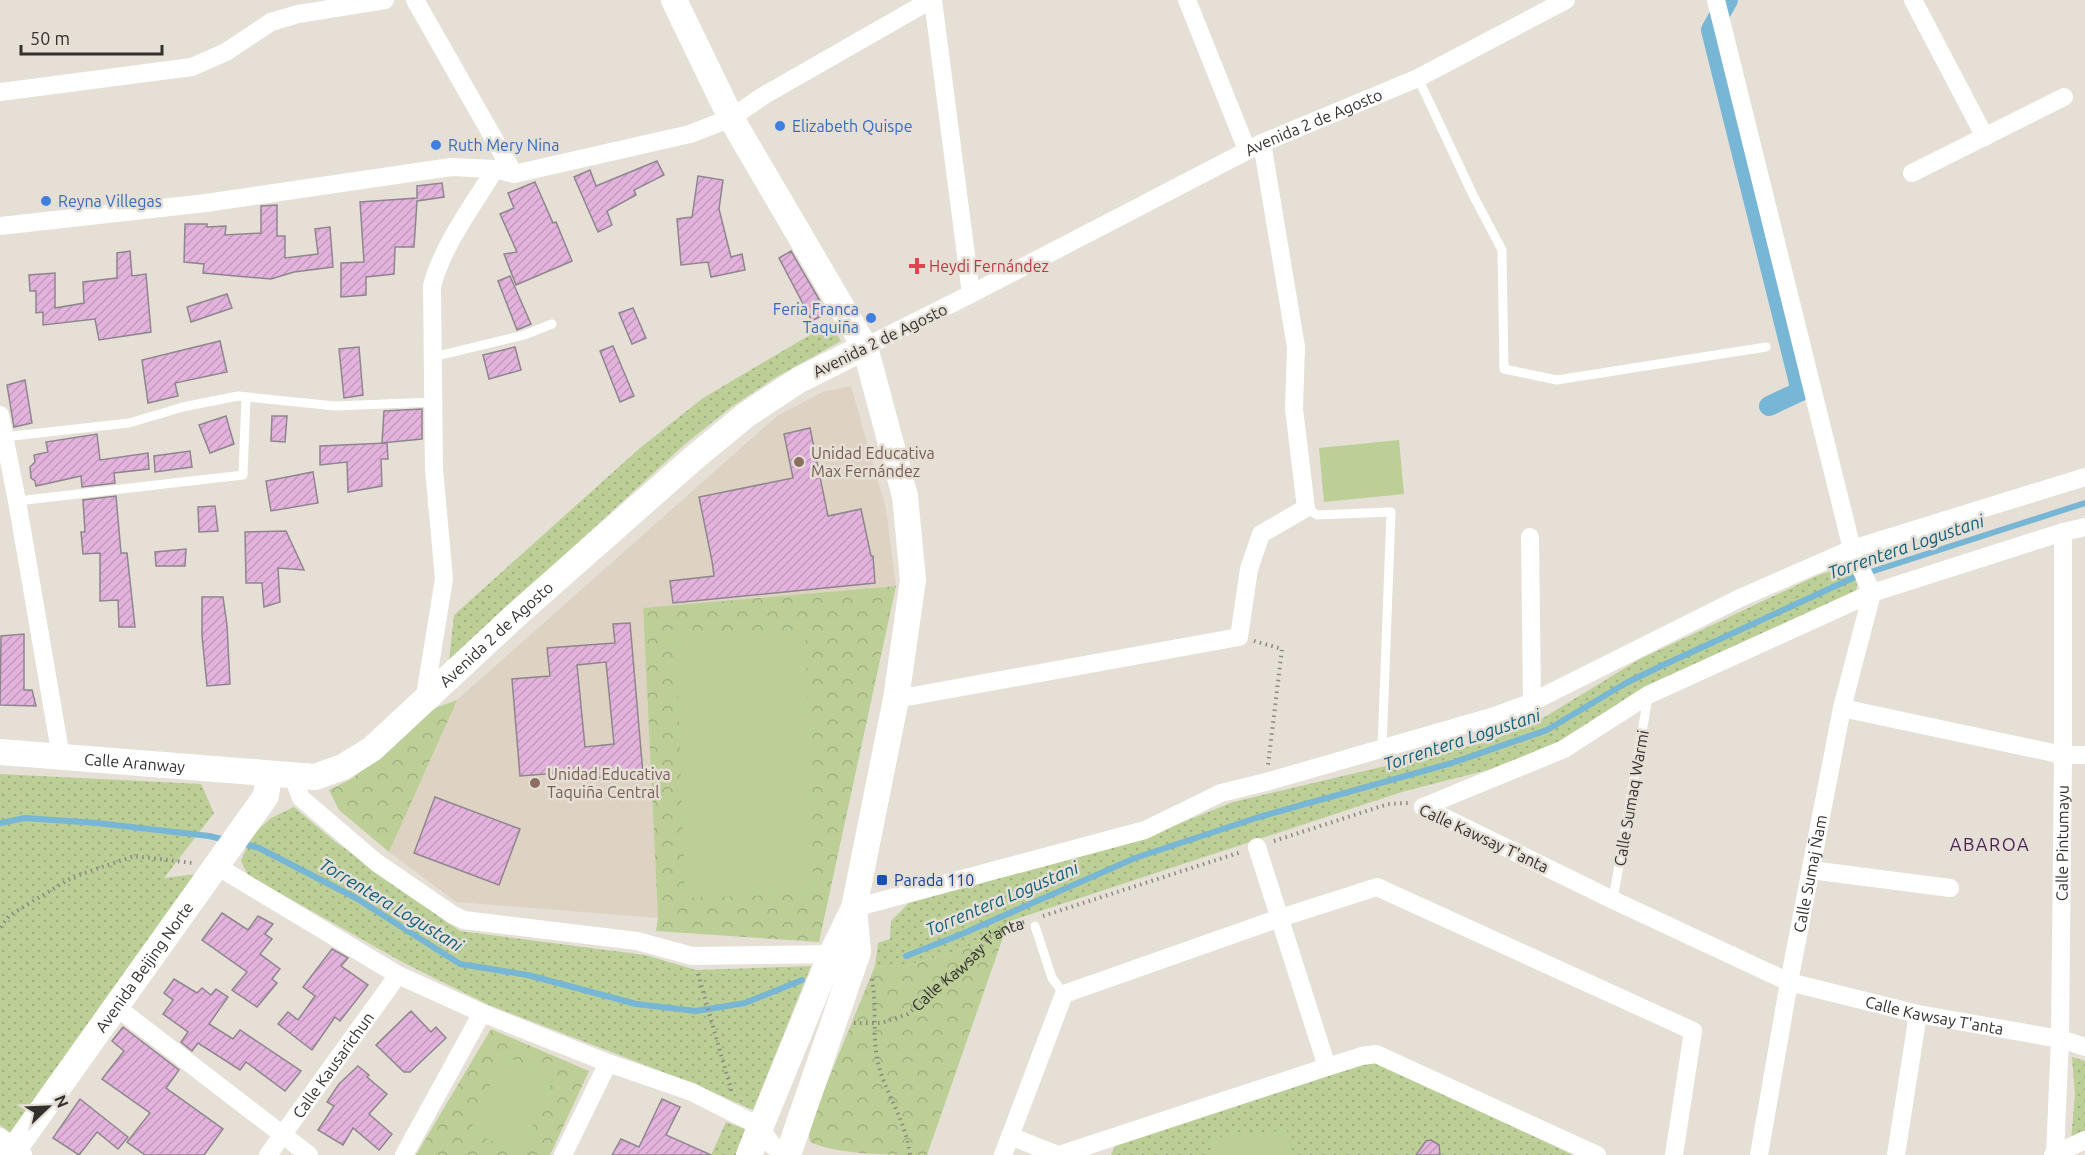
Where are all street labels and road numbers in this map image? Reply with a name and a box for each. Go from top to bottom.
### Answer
street label: Avenida 2 de Agosto [1242,85,1385,159]
street label: Avenida 2 de Agosto [810,300,950,380]
street label: Avenida 2 de Agosto [436,578,557,691]
street label: Calle Sumaq Warmi [1610,729,1652,867]
street label: Calle Aranway [83,750,186,776]
street label: Calle Pintumayu [2052,785,2072,901]
street label: Calle Kawsay T'anta [1417,800,1551,876]
street label: Calle Sumaj Ñam [1790,813,1830,934]
street label: Avenida Beijing Norte [92,898,197,1036]
street label: Calle Kawsay T'anta [908,914,1026,1015]
street label: Calle Kawsay T'anta [1864,992,2005,1038]
street label: Calle Kausarichun [289,1009,377,1121]

